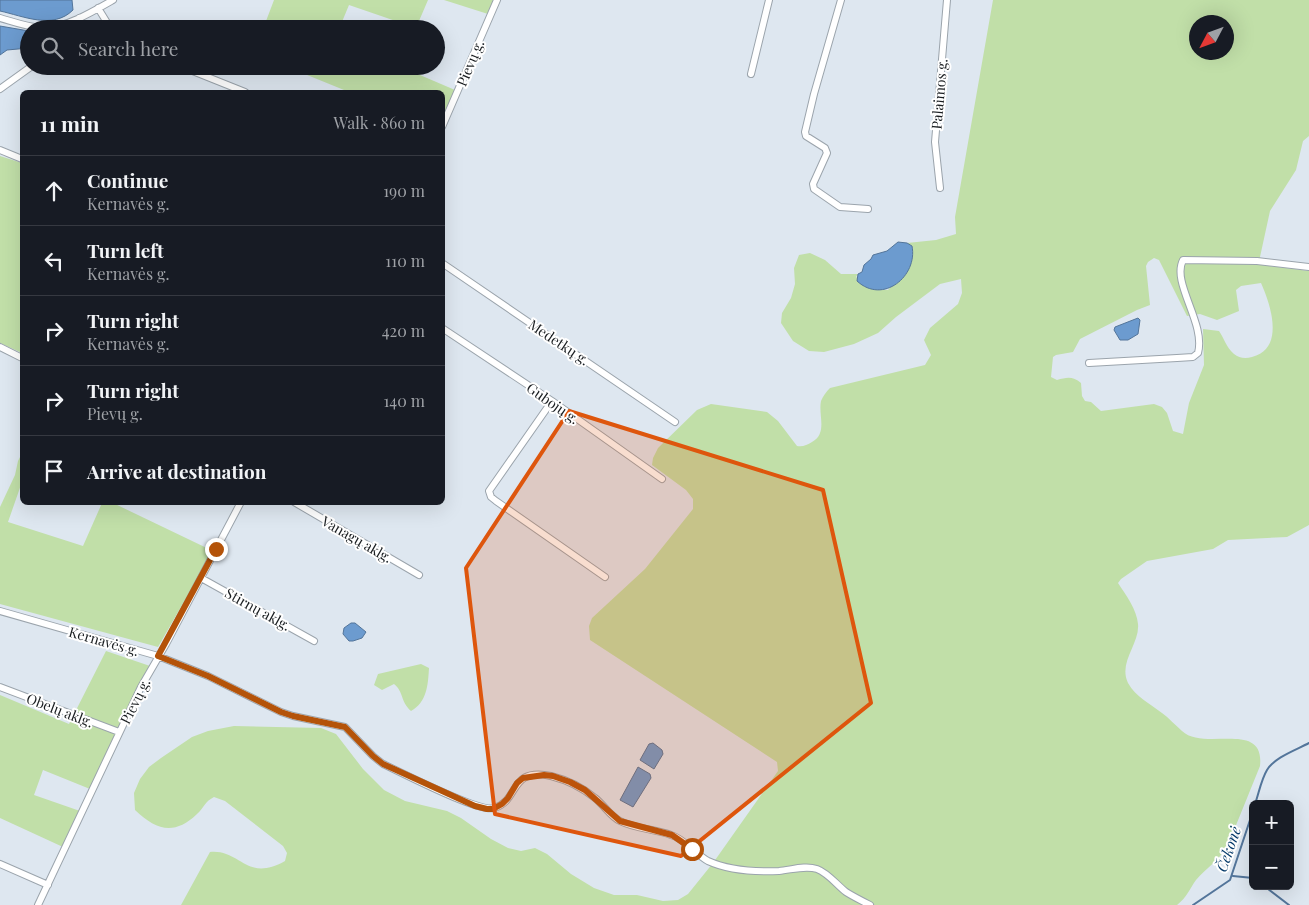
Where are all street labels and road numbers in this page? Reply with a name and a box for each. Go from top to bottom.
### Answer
street label: Pievų g. [452,37,488,89]
street label: Palaimos g. [926,58,952,130]
street label: Medetkų g. [525,315,593,369]
street label: Gubojų g. [523,378,583,428]
street label: Vanagų aklg. [317,511,396,567]
street label: Stirnų aklg. [222,583,294,635]
street label: Kernavės g. [67,622,141,660]
street label: Pievų g. [115,675,155,727]
street label: Obelų aklg. [24,689,96,731]

